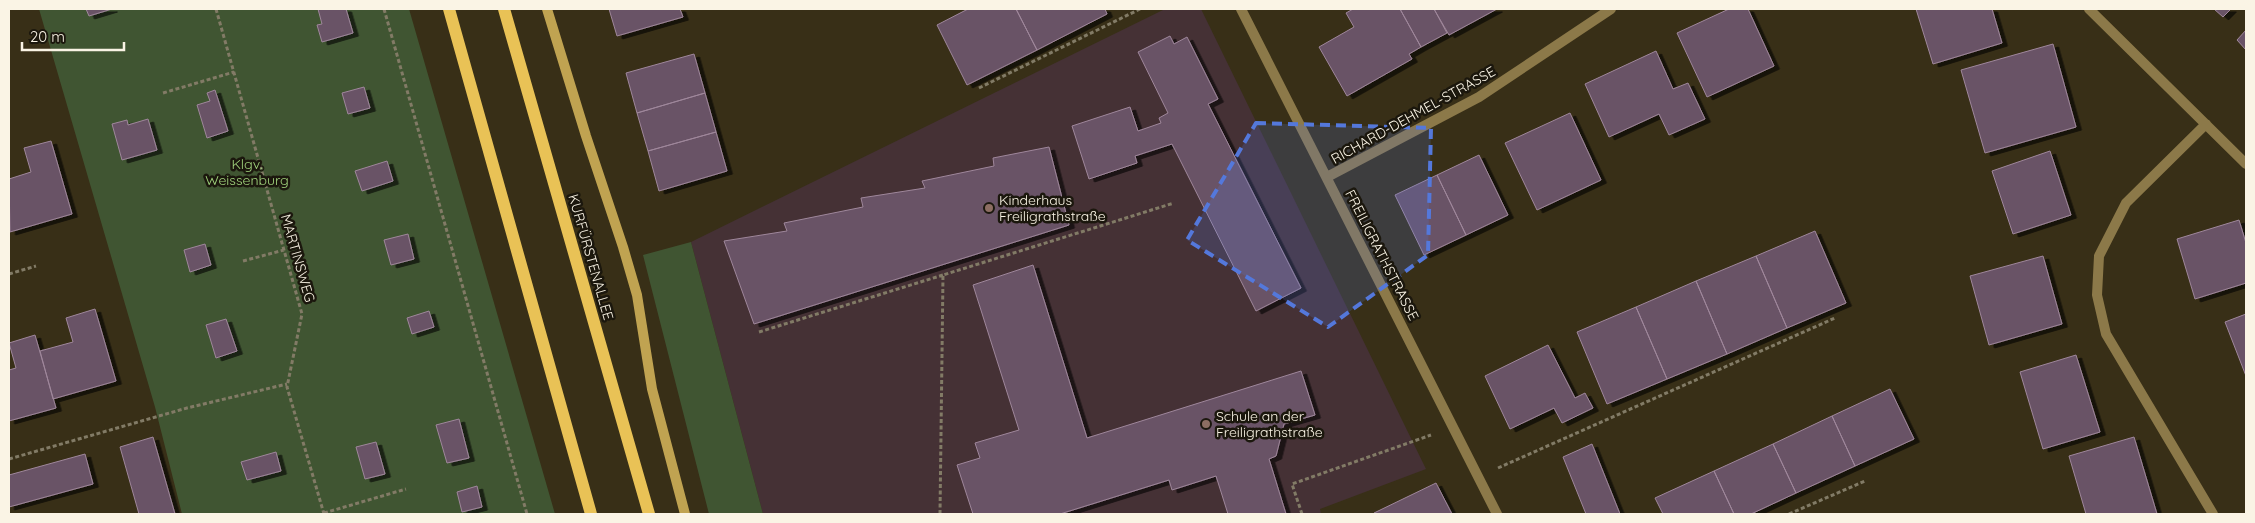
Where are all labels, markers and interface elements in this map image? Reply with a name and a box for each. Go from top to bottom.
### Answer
scale bar [22,20,125,52]
text: 20 m [30,27,65,46]
street label: RICHARD-DEHMEL-STRASSE [1328,62,1498,168]
park label: Klgv. Weissenburg [205,155,289,189]
street label: FREILIGRATHSTRASSE [1341,187,1423,323]
place label: Kinderhaus Freiligrathstraße [999,191,1106,225]
street label: KURFÜRSTENALLEE [564,192,618,322]
marker: Kinderhaus Freiligrathstraße [983,202,995,214]
street label: MARTINSWEG [277,212,319,304]
place label: Schule an der Freiligrathstraße [1216,407,1323,441]
marker: Schule an der Freiligrathstraße [1200,418,1212,430]

